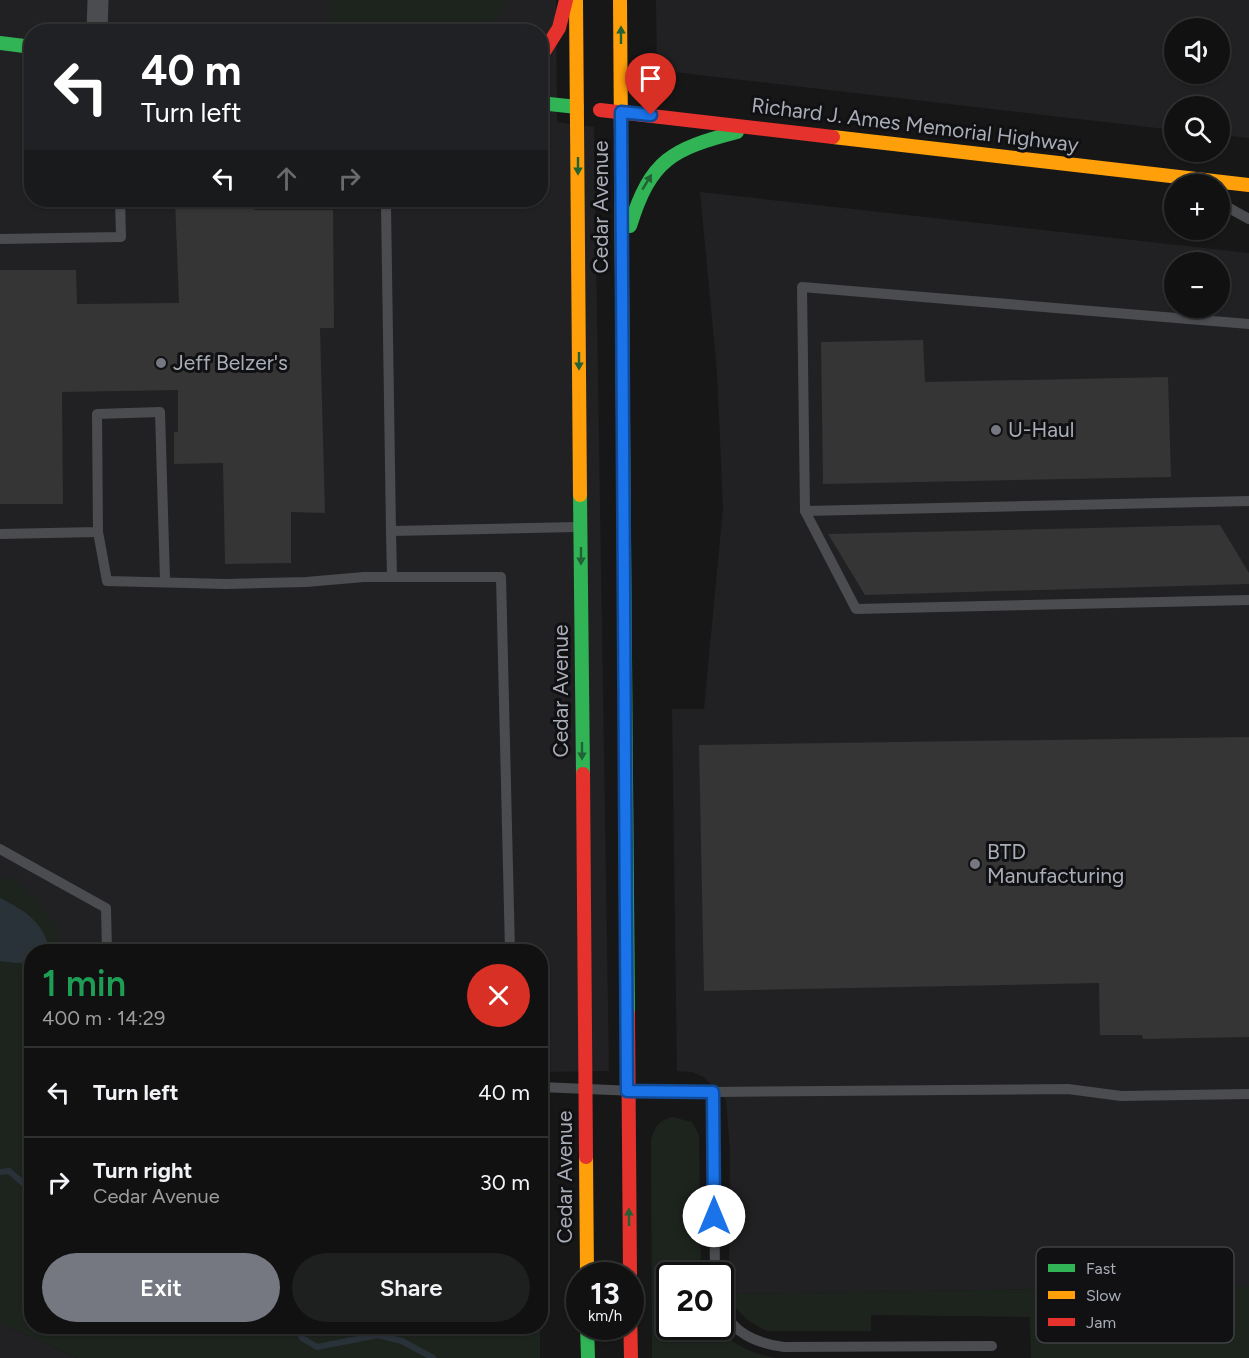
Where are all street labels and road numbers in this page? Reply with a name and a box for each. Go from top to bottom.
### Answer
street label: Richard J. Ames Memorial Highway [750,92,1080,157]
street label: Cedar Avenue [588,141,613,273]
street label: Cedar Avenue [548,625,573,757]
street label: Cedar Avenue [552,1111,577,1243]

